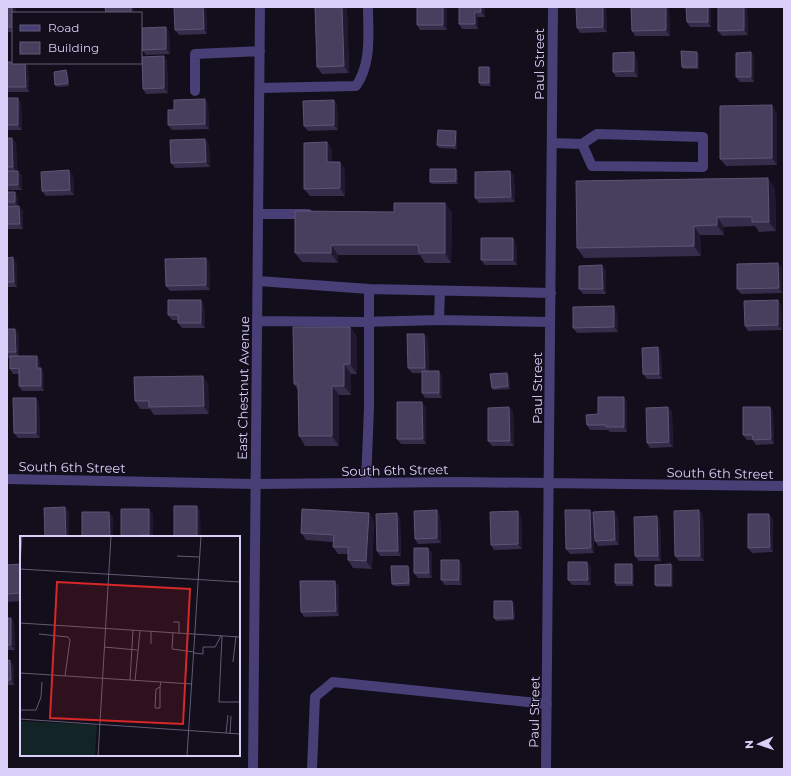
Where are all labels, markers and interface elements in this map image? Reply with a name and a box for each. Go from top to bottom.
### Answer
legend [12,12,142,64]
text: Road [48,20,79,35]
street label: Paul Street [531,28,547,100]
text: Building [48,40,99,55]
street label: East Chestnut Avenue [234,316,252,460]
street label: Paul Street [529,352,545,424]
street label: South 6th Street [18,458,126,476]
street label: South 6th Street [341,461,449,479]
street label: South 6th Street [666,464,774,482]
inset map [20,536,240,756]
street label: Paul Street [525,676,543,748]
north arrow [739,724,779,764]
text: N [742,740,756,749]

